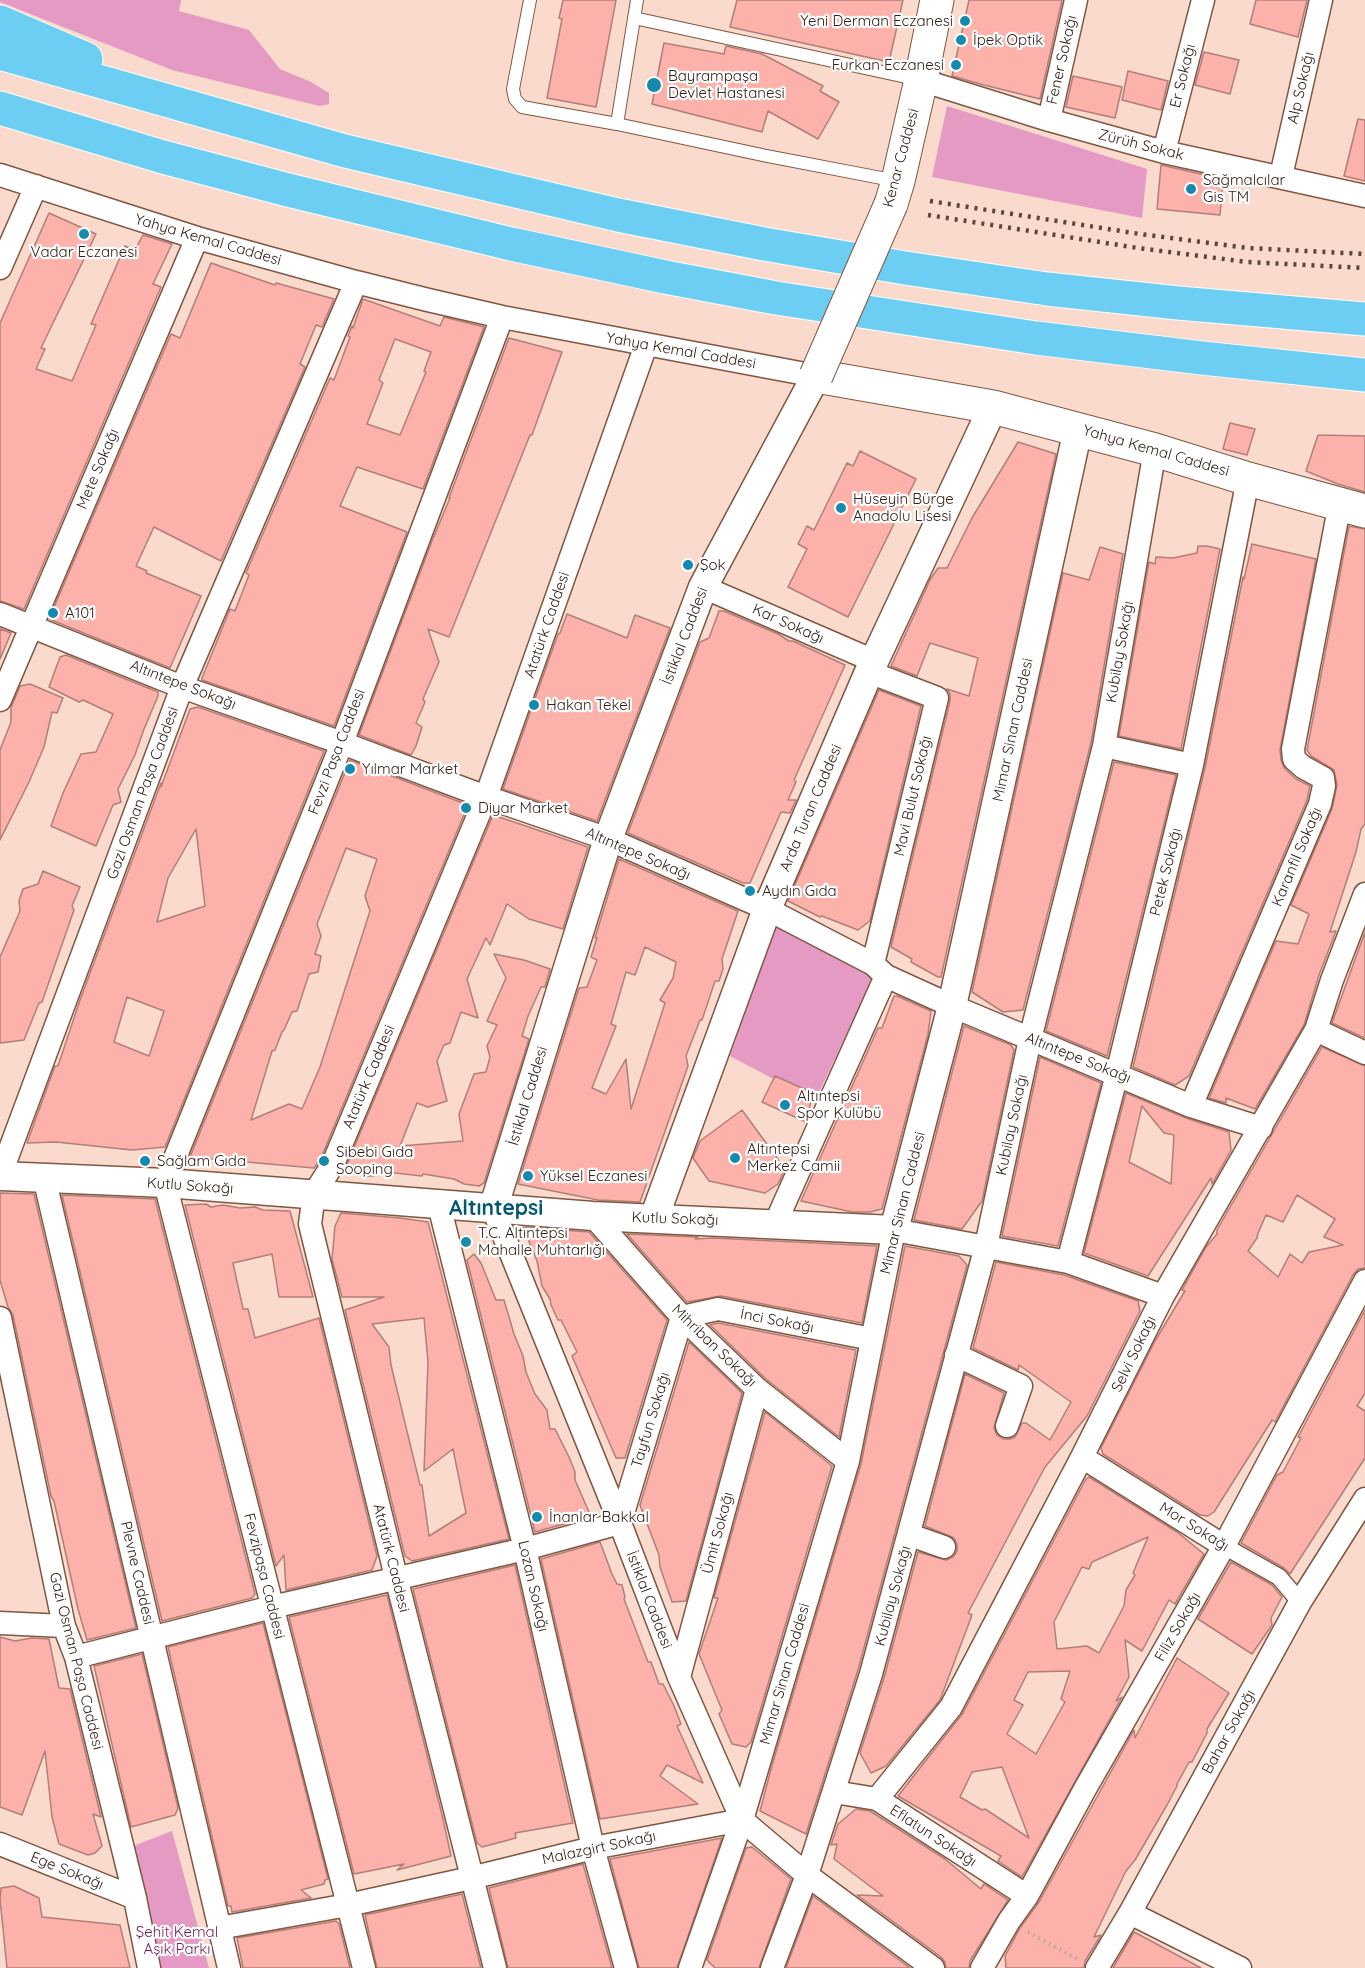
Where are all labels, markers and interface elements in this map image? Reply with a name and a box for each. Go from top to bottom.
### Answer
place label: Yeni Derman Eczanesi [800,12,953,30]
marker: Yeni Derman Eczanesi [958,14,972,28]
street label: Fener Sokağı [1043,14,1081,106]
place label: İpek Optik [973,31,1043,49]
marker: İpek Optik [954,33,968,47]
street label: Er Sokağı [1166,42,1200,110]
street label: Alp Sokağı [1284,50,1318,126]
place label: Furkan Eczanesi [832,56,944,74]
marker: Furkan Eczanesi [949,58,963,72]
place label: Bayrampaşa Devlet Hastanesi [668,67,785,102]
marker: Bayrampaşa Devlet Hastanesi [645,76,663,94]
street label: Kenar Caddesi [879,107,923,209]
street label: Zürüh Sokak [1096,126,1186,164]
place label: Sağmalcılar Gis TM [1203,171,1285,206]
marker: Sağmalcılar Gis TM [1184,182,1198,196]
street label: Yahya Kemal Caddesi [133,210,283,270]
marker: Vadar Eczanesi [77,227,91,241]
place label: Vadar Eczanesi [31,243,137,261]
street label: Yahya Kemal Caddesi [605,329,757,373]
street label: Yahya Kemal Caddesi [1081,421,1231,481]
street label: Mete Sokağı [73,426,123,512]
place label: Hüseyin Bürge Anadolu Lisesi [853,490,954,525]
marker: Hüseyin Bürge Anadolu Lisesi [834,501,848,515]
place label: Şok [700,556,726,574]
marker: Şok [681,558,695,572]
street label: Atatürk Caddesi [520,570,574,680]
street label: İstiklal Caddesi [658,585,712,687]
street label: Kar Sokağı [750,600,826,648]
street label: Kubilay Sokağı [1102,600,1138,704]
place label: A101 [65,604,95,622]
marker: A101 [46,606,60,620]
street label: Altıntepe Sokağı [127,656,239,714]
street label: Mimar Sinan Caddesi [989,657,1037,803]
street label: Fevzi Paşa Caddesi [305,687,369,817]
place label: Hakan Tekel [546,696,631,714]
marker: Hakan Tekel [527,698,541,712]
street label: Gazi Osman Paşa Caddesi [103,704,183,882]
street label: Mavi Bulut Sokağı [890,734,936,858]
street label: Arda Turan Caddesi [776,742,846,874]
place label: Yılmar Market [362,760,458,778]
marker: Yılmar Market [343,762,357,776]
place label: Diyar Market [478,799,568,817]
marker: Diyar Market [459,801,473,815]
street label: Karanfil Sokağı [1268,805,1326,909]
street label: Altıntepe Sokağı [583,824,693,884]
street label: Petek Sokağı [1146,826,1186,918]
place label: Aydın Gıda [762,882,837,900]
marker: Aydın Gıda [743,884,757,898]
street label: Atatürk Caddesi [339,1022,399,1132]
street label: Altıntepe Sokağı [1023,1029,1133,1087]
street label: İstiklal Caddesi [504,1044,552,1148]
street label: Kubilay Sokağı [992,1073,1032,1177]
place label: Altıntepsi Spor Kulübü [797,1087,881,1122]
marker: Altıntepsi Spor Kulübü [778,1098,792,1112]
street label: Mimar Sinan Caddesi [877,1130,929,1276]
place label: Altıntepsi Merkez Camii [747,1140,840,1175]
place label: Sibebi Gıda Sooping [336,1143,413,1178]
marker: Altıntepsi Merkez Camii [728,1151,742,1165]
place label: Sağlam Gıda [157,1152,246,1170]
marker: Sağlam Gıda [138,1154,152,1168]
marker: Sibebi Gıda Sooping [317,1154,331,1168]
place label: Yüksel Eczanesi [540,1167,648,1185]
marker: Yüksel Eczanesi [521,1169,535,1183]
street label: Kutlu Sokağı [146,1174,234,1198]
district label: Altıntepsi [449,1196,543,1222]
street label: Kutlu Sokağı [631,1208,719,1230]
place label: T.C. Altıntepsi Mahalle Muhtarlığı [478,1224,605,1259]
marker: T.C. Altıntepsi Mahalle Muhtarlığı [459,1235,473,1249]
street label: Mihriban Sokağı [668,1301,760,1391]
street label: İnci Sokağı [739,1305,815,1337]
street label: Selvi Sokağı [1108,1313,1160,1395]
street label: Tayfun Sokağı [628,1370,674,1470]
street label: Ümit Sokağı [698,1490,738,1576]
street label: Mor Sokağı [1156,1499,1232,1555]
street label: Atatürk Caddesi [369,1502,413,1614]
place label: İnanlar Bakkal [549,1508,649,1526]
marker: İnanlar Bakkal [530,1510,544,1524]
street label: Fevzipaşa Caddesi [240,1511,288,1641]
street label: Plevne Caddesi [116,1520,158,1626]
street label: Lozan Sokağı [514,1539,552,1633]
street label: Kubilay Sokağı [871,1544,915,1648]
street label: İstiklal Caddesi [622,1549,676,1651]
street label: Gazi Osman Paşa Caddesi [45,1570,107,1752]
street label: Filiz Sokağı [1151,1589,1205,1665]
street label: Mimar Sinan Caddesi [756,1601,814,1747]
street label: Bahar Sokağı [1198,1687,1260,1777]
street label: Eflatun Sokağı [886,1801,980,1871]
street label: Malazgirt Sokağı [540,1827,658,1869]
street label: Ege Sokağı [28,1848,106,1894]
park label: Şehit Kemal Aşık Parkı [136,1923,218,1958]

